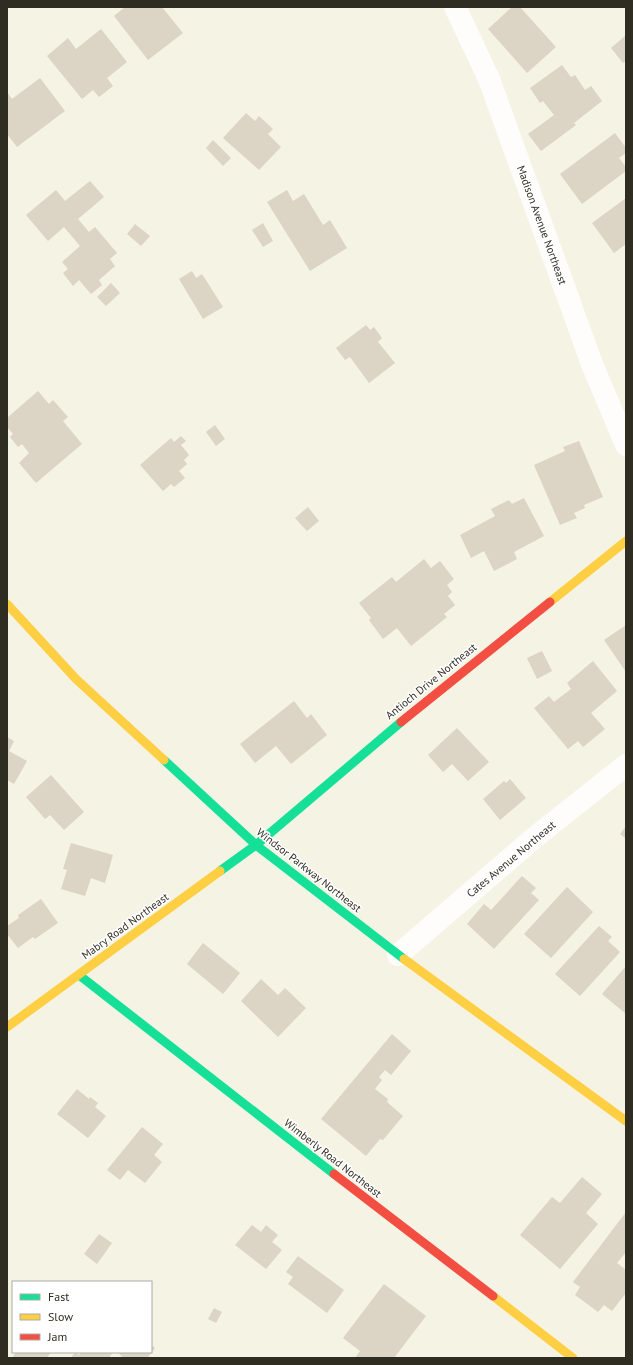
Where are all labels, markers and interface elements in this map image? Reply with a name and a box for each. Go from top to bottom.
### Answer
street label: Madison Avenue Northeast [514,163,570,287]
street label: Antioch Drive Northeast [383,640,480,722]
street label: Cates Avenue Northeast [464,818,559,900]
street label: Windsor Parkway Northeast [254,825,364,915]
street label: Mabry Road Northeast [79,890,172,962]
street label: Wimberly Road Northeast [281,1116,385,1201]
legend [12,1281,152,1353]
text: Fast [48,1289,69,1304]
text: Slow [48,1309,73,1324]
text: Jam [47,1329,67,1344]

